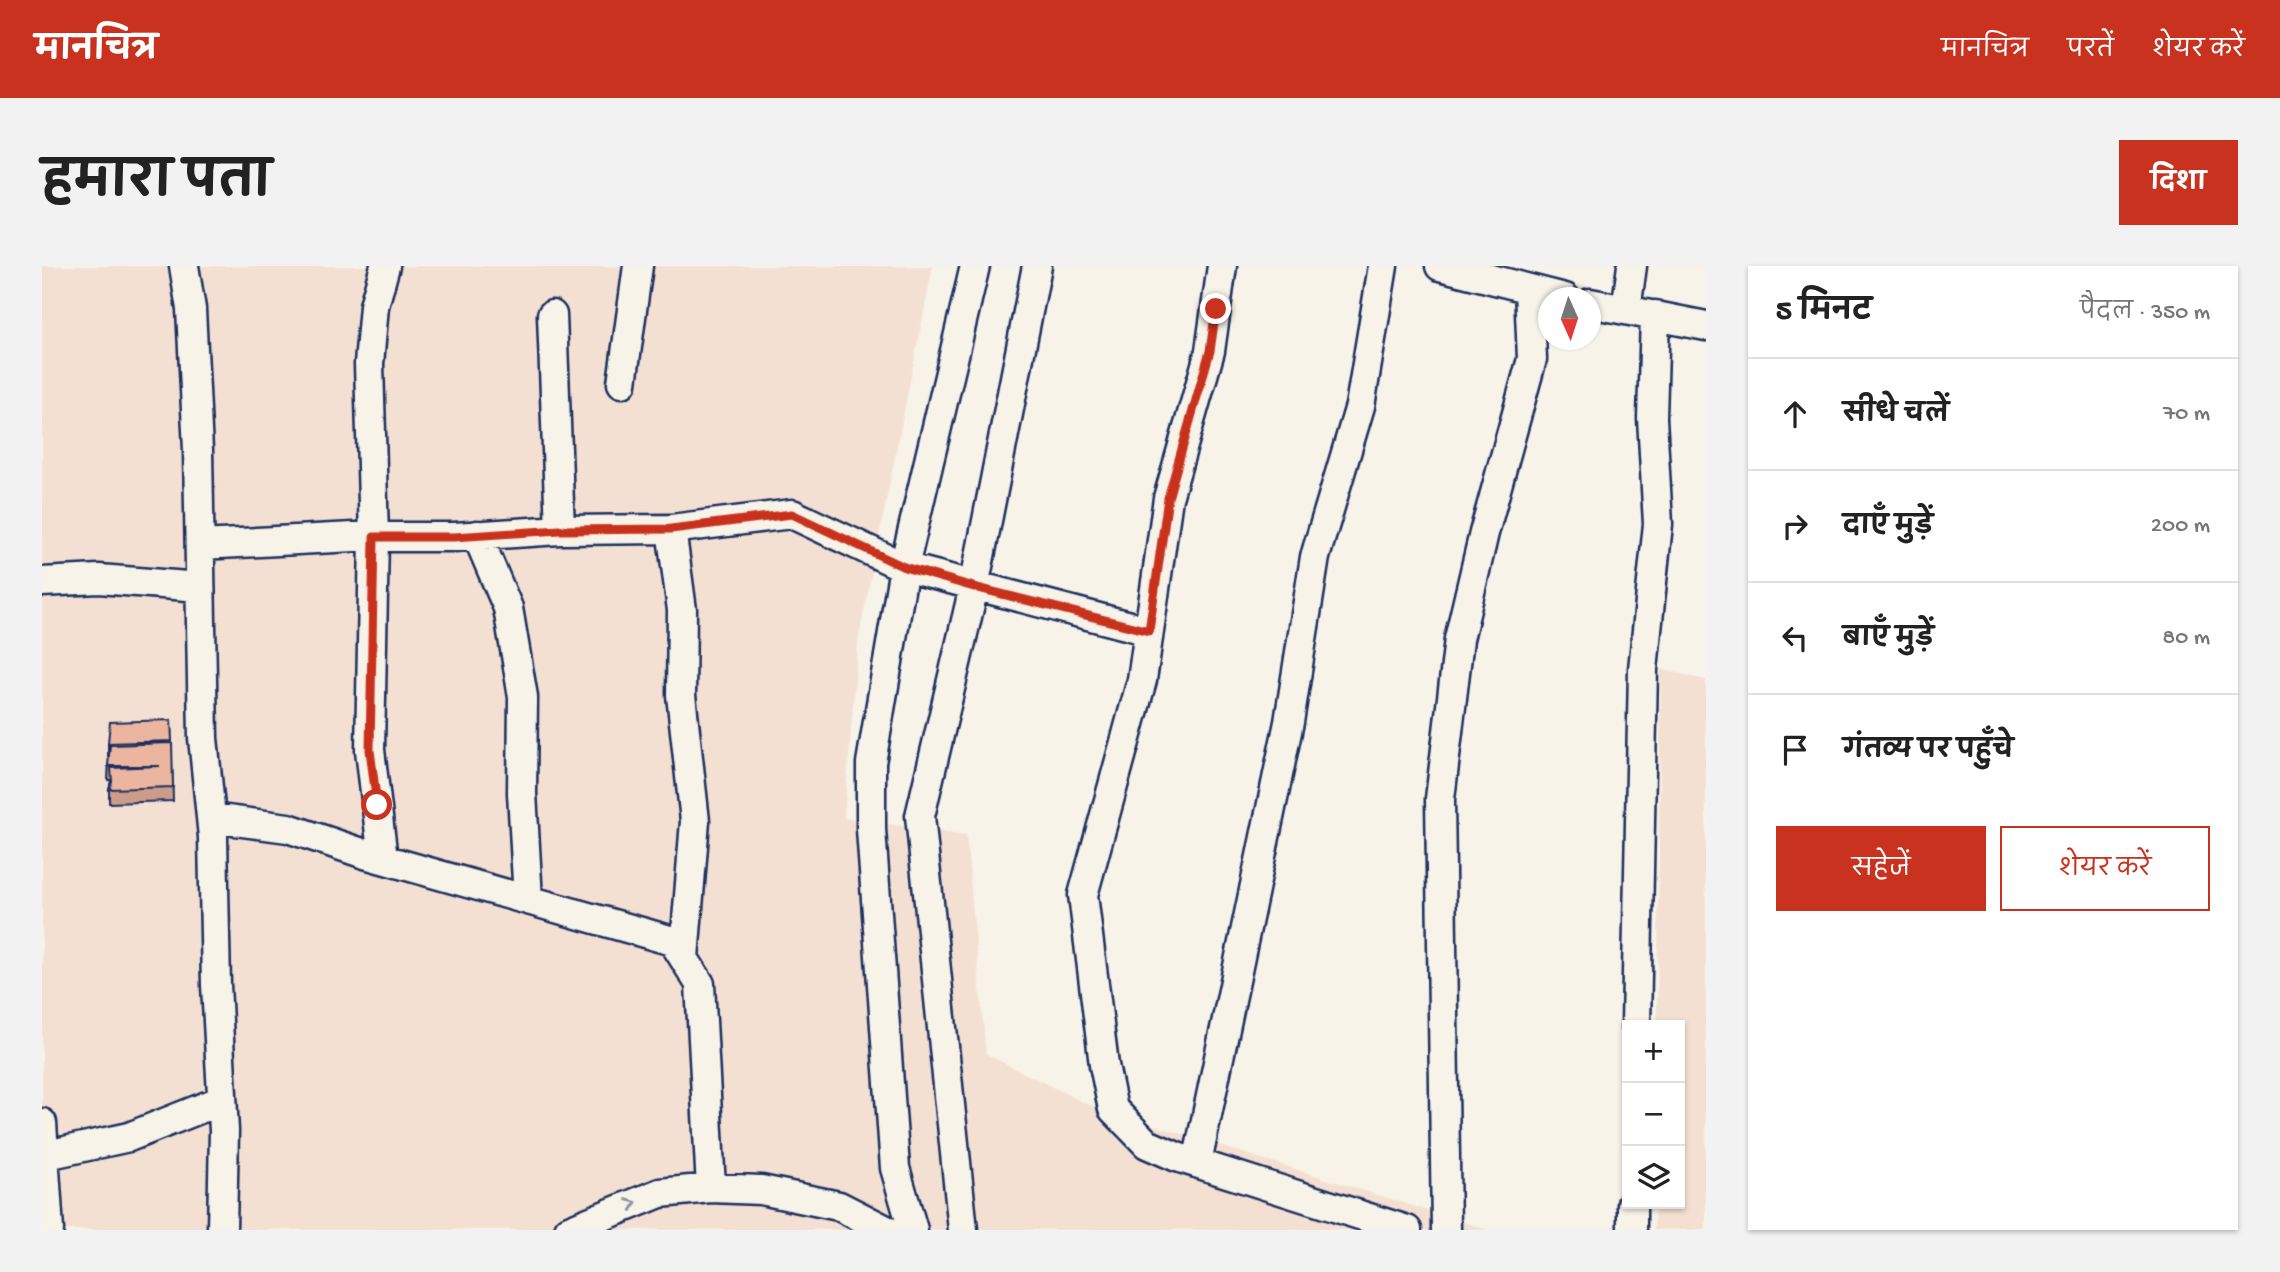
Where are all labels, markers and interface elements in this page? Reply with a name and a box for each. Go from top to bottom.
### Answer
text: मानचित्र [35,33,158,71]
text: मानचित्र [1941,37,2029,66]
text: परतें [2067,37,2114,66]
text: शेयर करें [2152,37,2245,66]
button: दिशा [2119,140,2238,225]
text: हमारा पता [42,157,271,215]
north arrow [1538,287,1601,350]
route end [1200,293,1231,324]
text: 5 मिनट [1776,296,1872,331]
text: पैदल · 350 m [2080,300,2210,327]
icon: ahead [1776,395,1814,433]
text: सीधे चलें [1843,401,1949,432]
text: 70 m [2163,401,2210,428]
icon: right [1776,507,1814,545]
text: दाएँ मुड़ें [1843,513,1933,544]
text: 200 m [2151,513,2210,540]
icon: left [1776,619,1814,657]
text: बाएँ मुड़ें [1843,625,1934,656]
text: 80 m [2163,625,2210,652]
icon: arrive [1776,731,1814,769]
text: गंतव्य पर पहुँचे [1843,737,2013,768]
route start [361,789,392,820]
button: सहेजें [1776,826,1986,911]
button: शेयर करें [2000,826,2210,911]
map controls [1622,1020,1685,1209]
button: + [1622,1020,1685,1083]
button: − [1622,1083,1685,1146]
button: layers [1622,1146,1685,1209]
one-way arrow [626,1199,638,1213]

